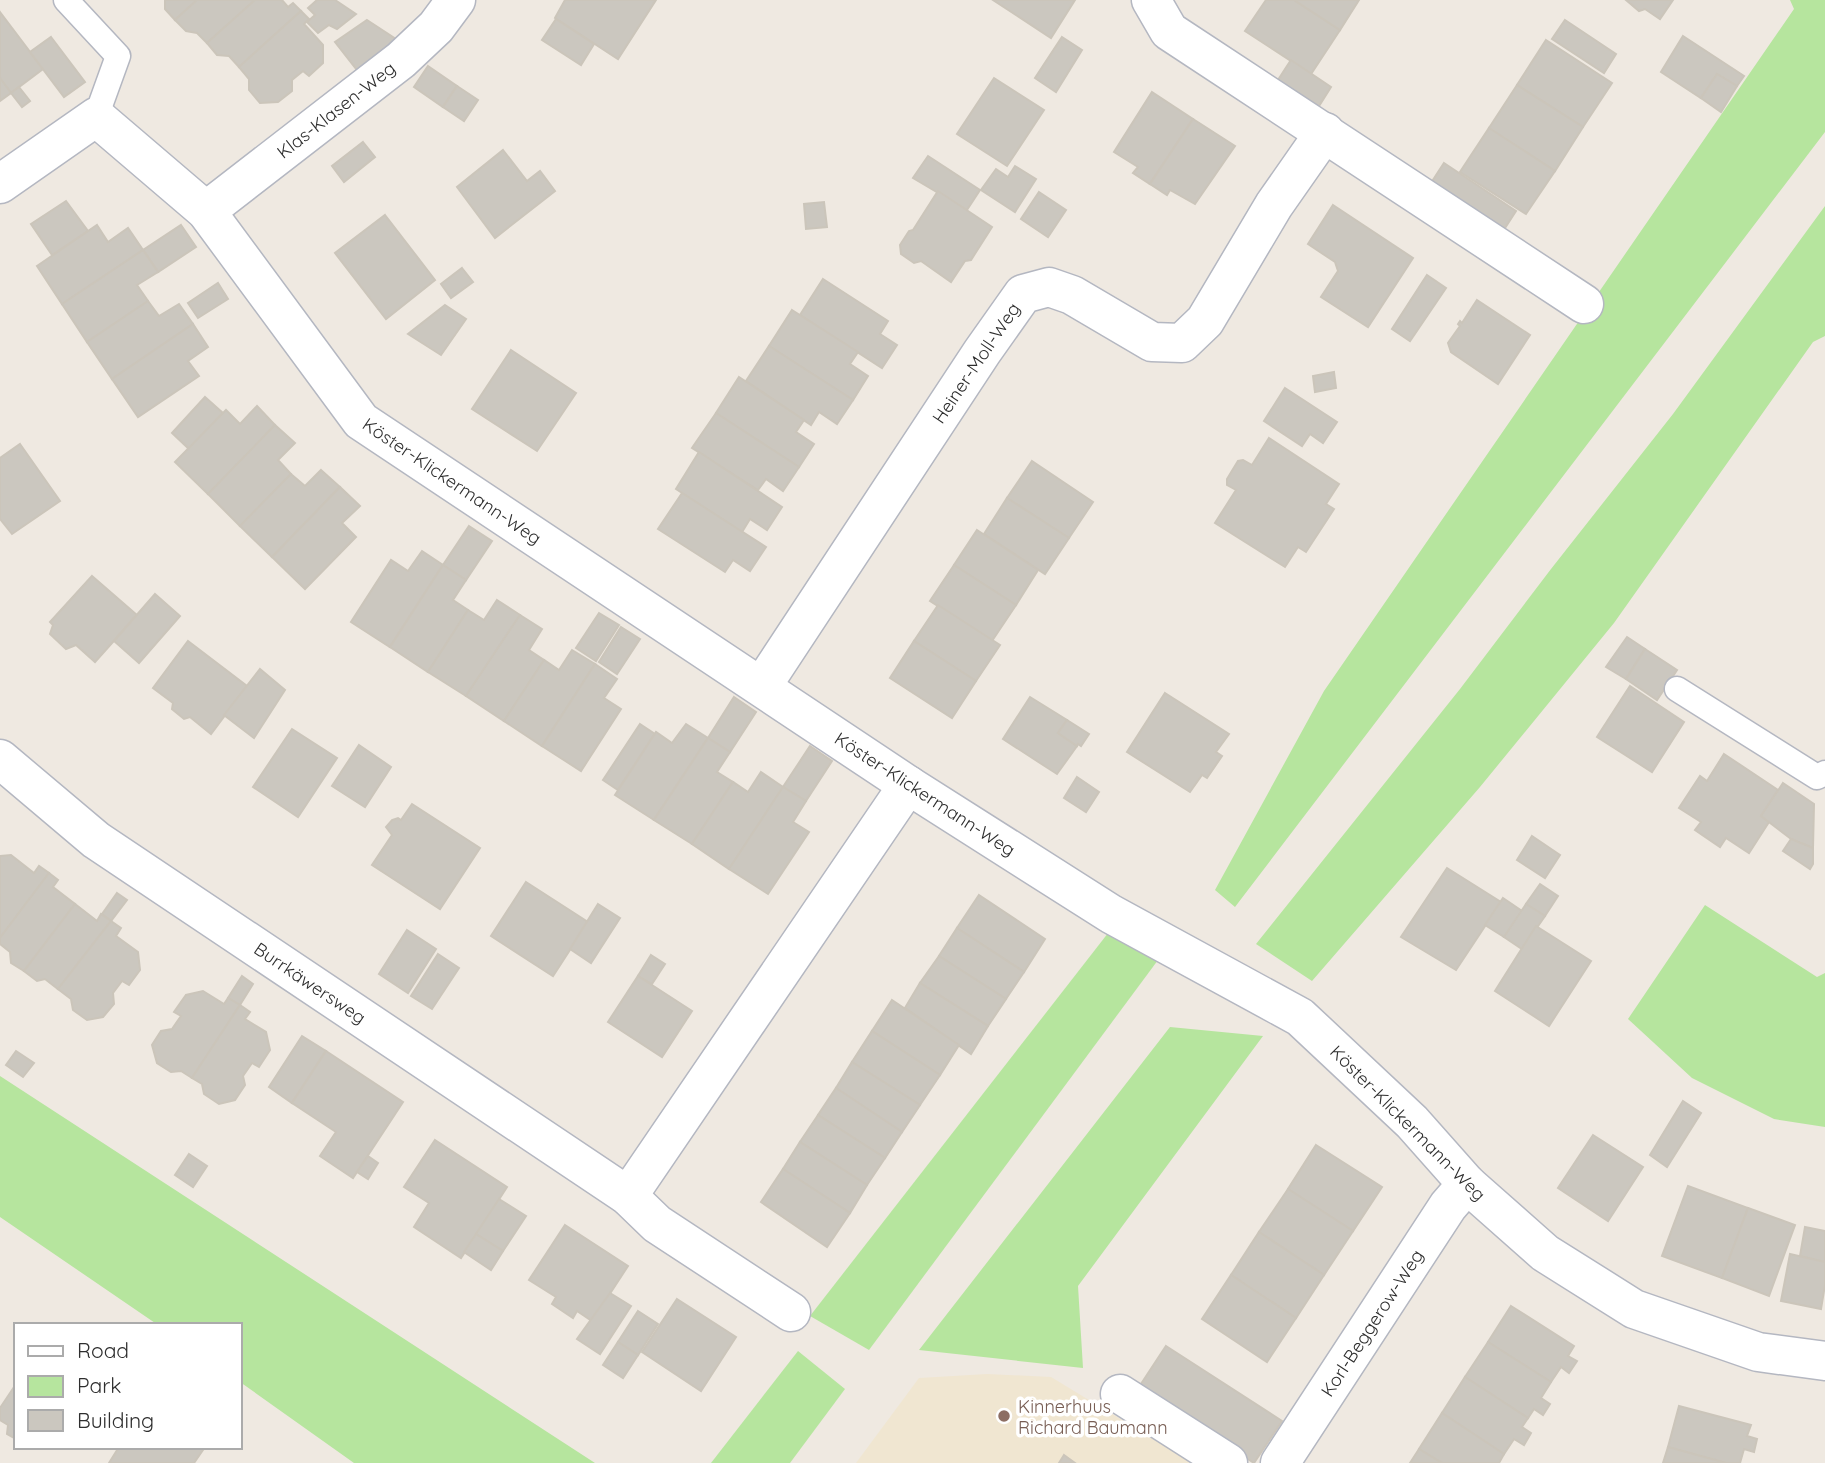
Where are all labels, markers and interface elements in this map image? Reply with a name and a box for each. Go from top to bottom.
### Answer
street label: Klas-Klasen-Weg [272,57,400,163]
street label: Heiner-Moll-Weg [927,298,1025,428]
street label: Köster-Klickermann-Weg [358,412,546,550]
street label: Köster-Klickermann-Weg [830,727,1020,861]
street label: Burrkäwersweg [250,937,370,1029]
street label: Köster-Klickermann-Weg [1325,1040,1491,1206]
street label: Korl-Beggerow-Weg [1316,1245,1428,1401]
legend [14,1323,242,1449]
text: Road [77,1337,129,1363]
text: Park [77,1372,121,1398]
place label: Kinnerhuus Richard Baumann [1018,1395,1168,1439]
text: Building [77,1407,154,1433]
marker: Kinnerhuus Richard Baumann [996,1408,1012,1424]

